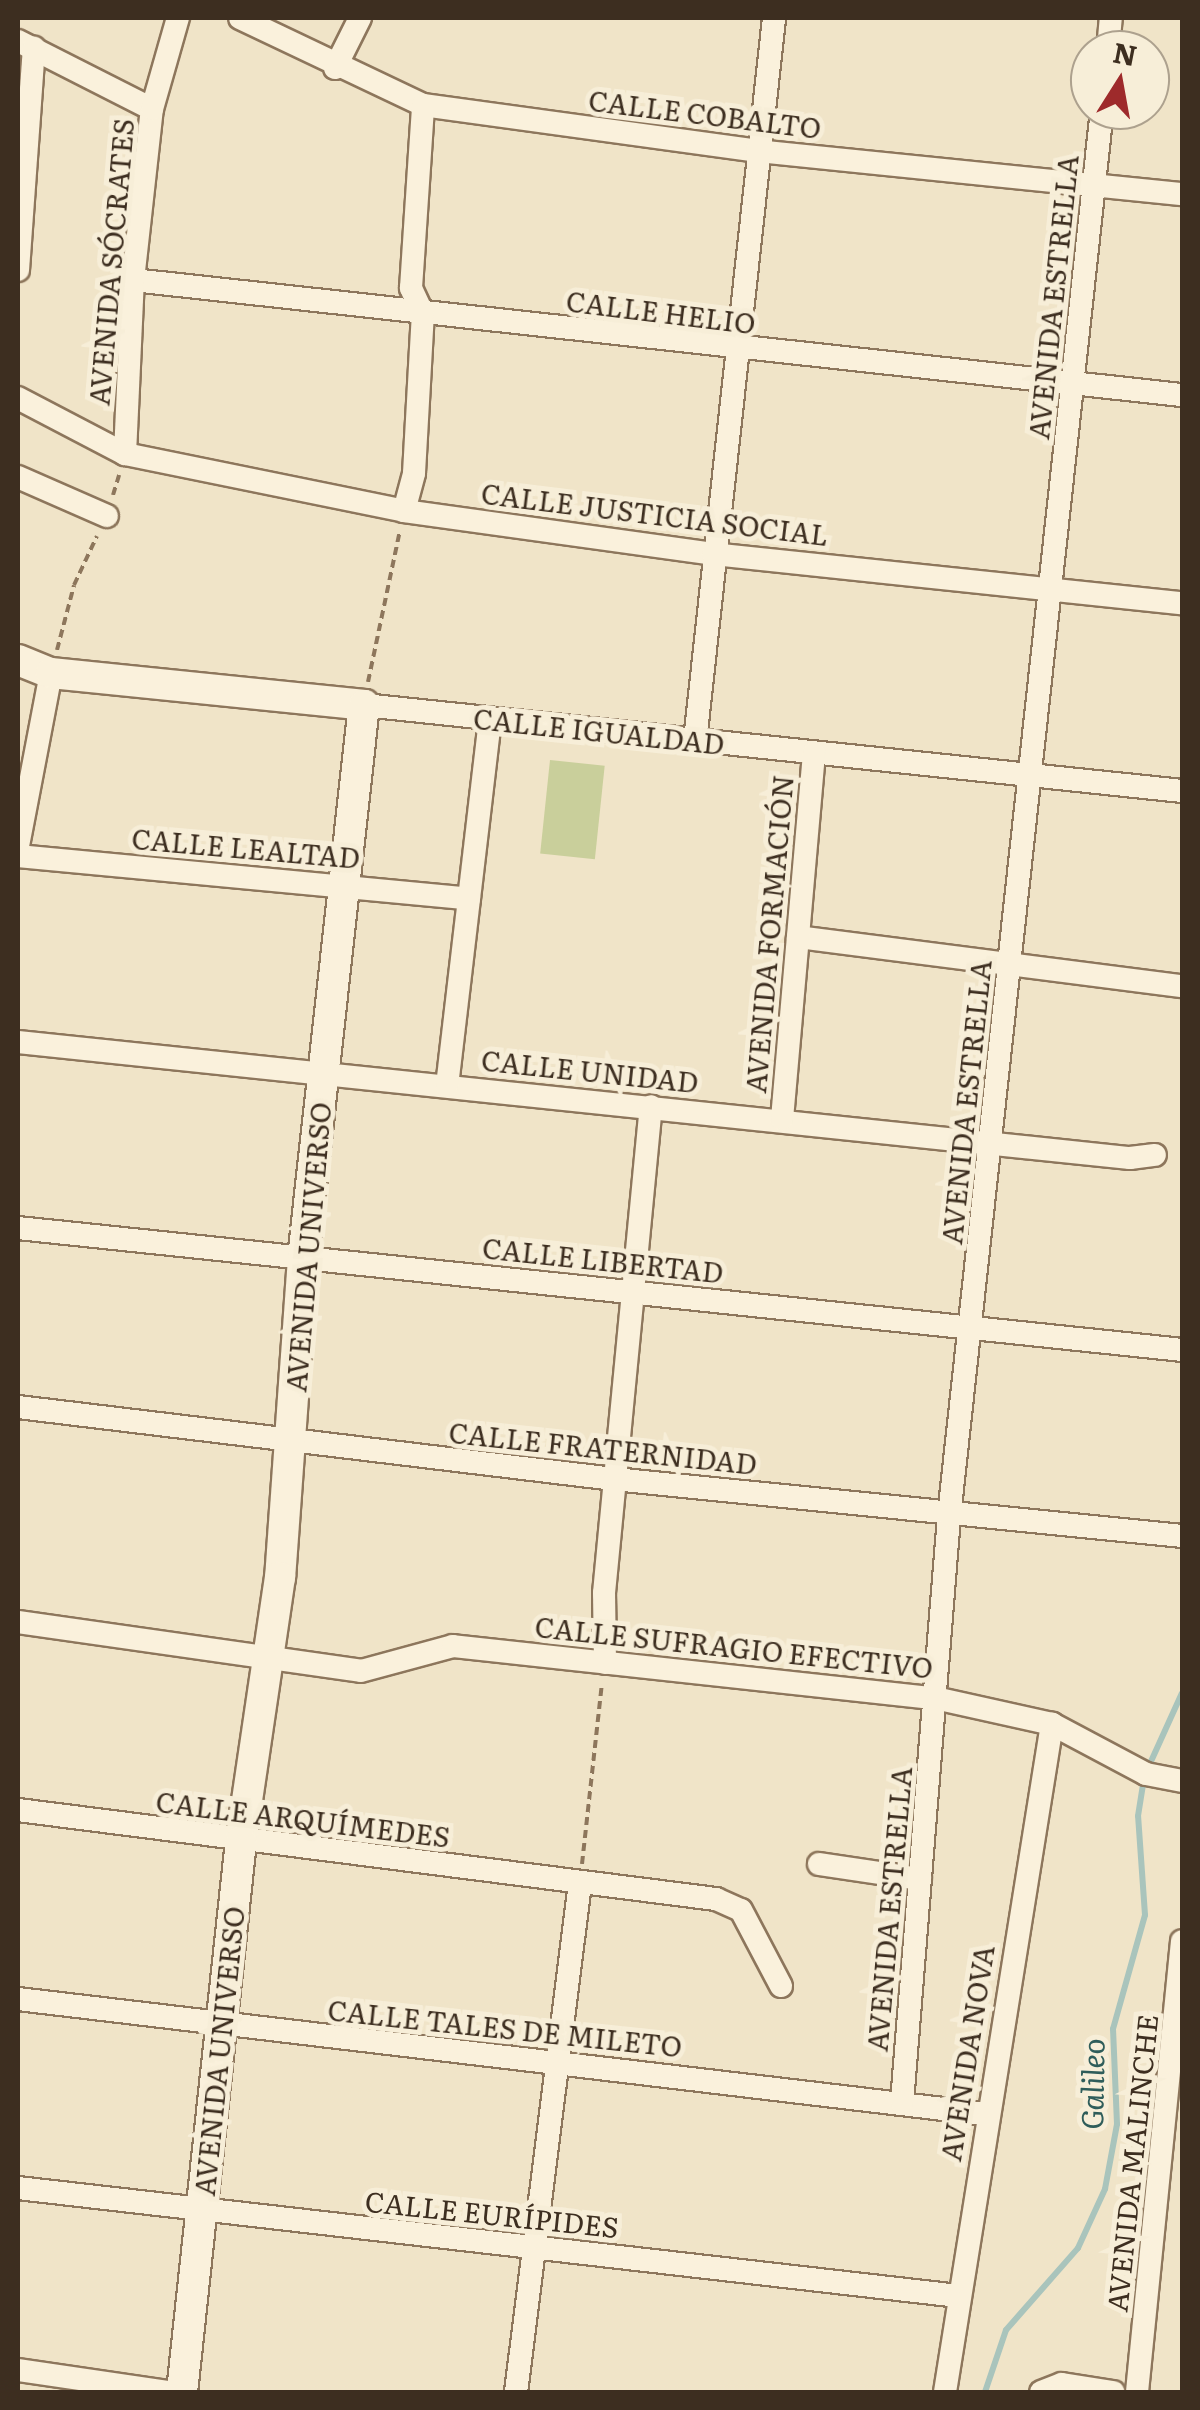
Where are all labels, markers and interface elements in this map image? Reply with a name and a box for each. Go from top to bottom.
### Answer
north arrow [1070,30,1170,130]
text: N [1110,30,1141,75]
street label: CALLE COBALTO [587,82,823,144]
street label: AVENIDA SÓCRATES [81,117,139,407]
street label: AVENIDA ESTRELLA [1020,153,1084,441]
street label: CALLE HELIO [564,283,758,339]
street label: CALLE JUSTICIA SOCIAL [479,475,831,551]
street label: CALLE IGUALDAD [472,700,726,760]
street label: AVENIDA FORMACIÓN [737,773,799,1095]
street label: CALLE LEALTAD [130,820,362,874]
street label: AVENIDA ESTRELLA [933,958,997,1246]
street label: CALLE UNIDAD [480,1042,700,1098]
street label: AVENIDA UNIVERSO [278,1101,336,1393]
street label: CALLE LIBERTAD [481,1230,725,1288]
street label: CALLE FRATERNIDAD [447,1414,759,1480]
street label: CALLE SUFRAGIO EFECTIVO [533,1608,935,1684]
street label: AVENIDA ESTRELLA [859,1765,917,2053]
street label: CALLE ARQUÍMEDES [154,1783,452,1853]
street label: AVENIDA UNIVERSO [186,1904,250,2198]
street label: AVENIDA NOVA [932,1943,1000,2163]
street label: CALLE TALES DE MILETO [326,1992,684,2062]
street label: AVENIDA MALINCHE [1099,2013,1163,2313]
water label: Galileo [1072,2038,1110,2130]
street label: CALLE EURÍPIDES [364,2183,620,2243]

